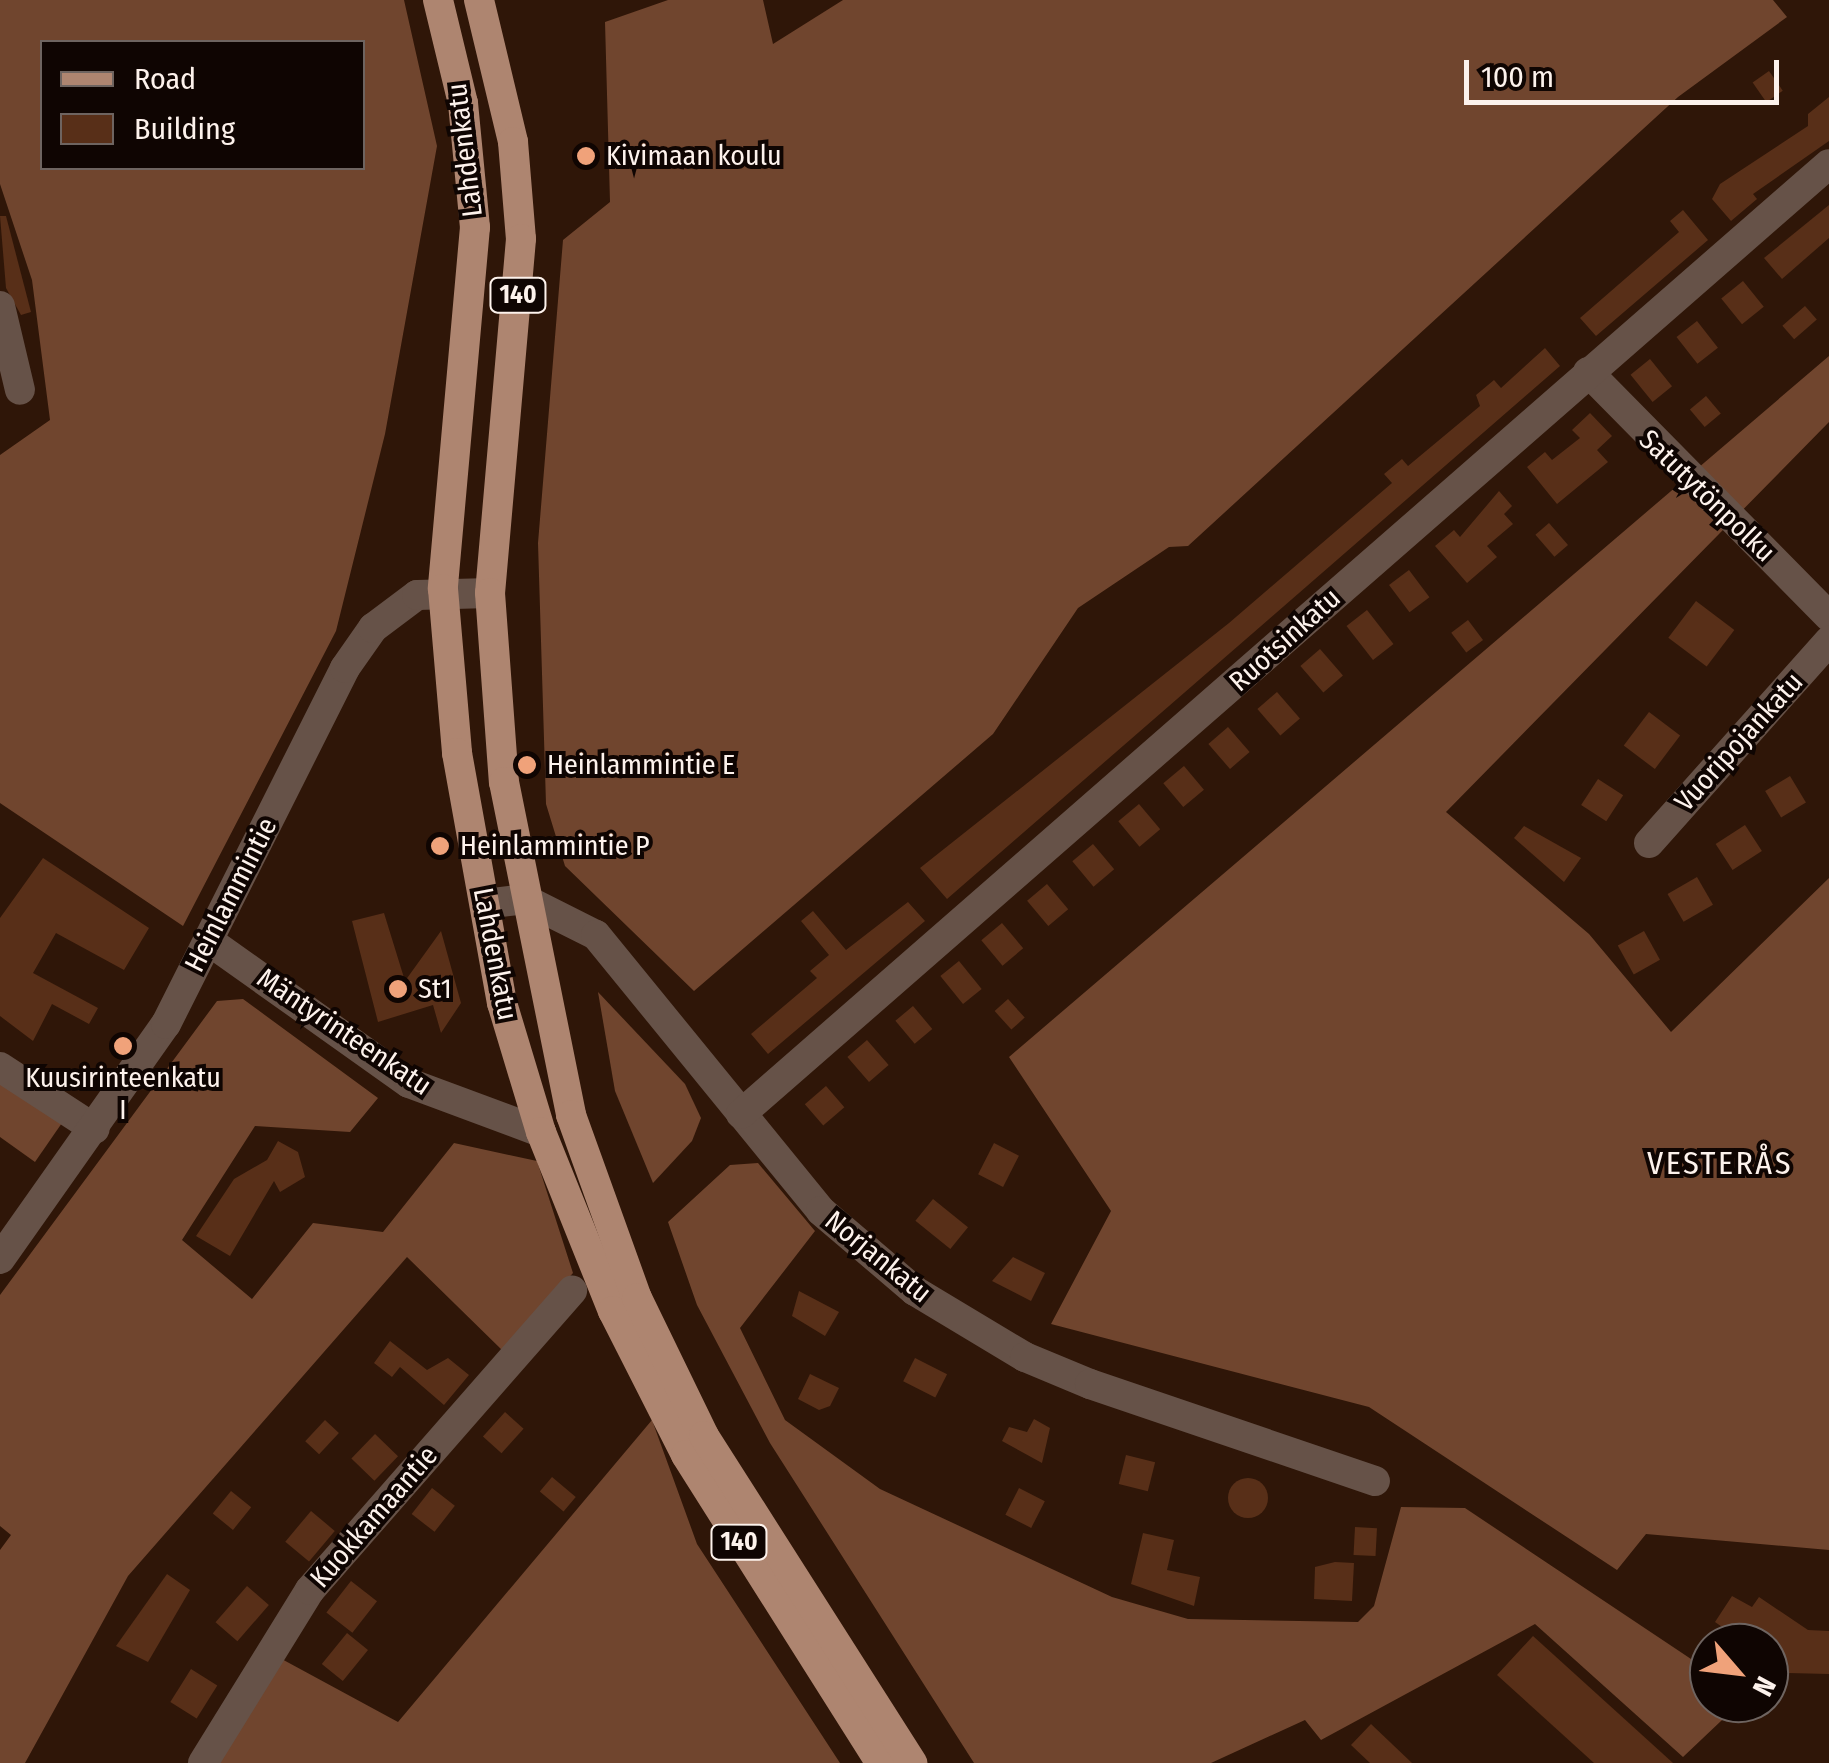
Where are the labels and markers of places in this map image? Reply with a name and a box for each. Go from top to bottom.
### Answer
place label: Kivimaan koulu [606,139,782,173]
marker: Kivimaan koulu [575,145,597,167]
place label: Heinlammintie E [547,748,735,782]
marker: Heinlammintie E [516,754,538,776]
place label: Heinlammintie P [460,829,650,863]
marker: Heinlammintie P [429,835,451,857]
place label: St1 [418,972,452,1006]
marker: St1 [387,978,409,1000]
marker: Kuusirinteenkatu I [112,1035,134,1057]
place label: Kuusirinteenkatu I [25,1061,221,1127]

